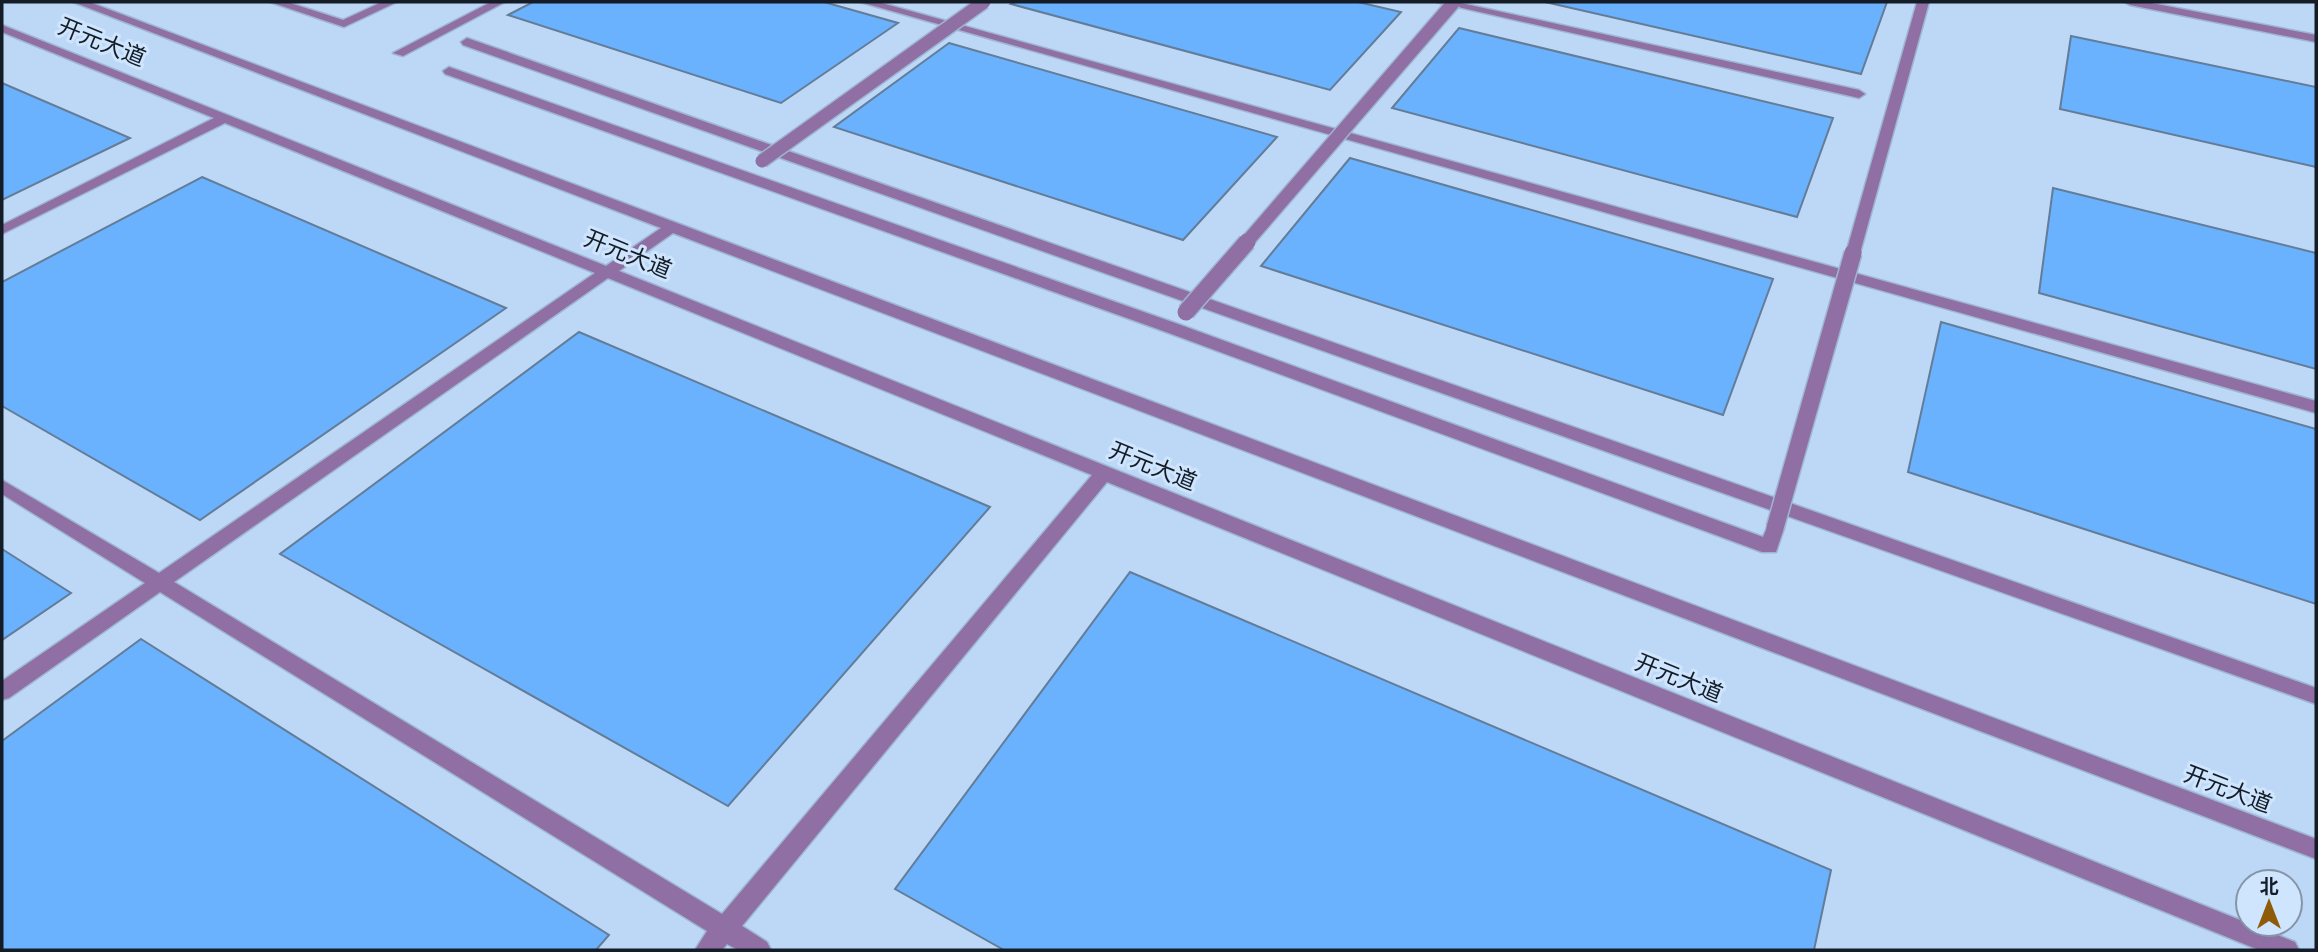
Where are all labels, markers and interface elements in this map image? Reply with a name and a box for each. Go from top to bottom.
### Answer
street label: 开元大道 [54,11,150,72]
street label: 开元大道 [580,223,676,284]
street label: 开元大道 [1105,435,1201,496]
street label: 开元大道 [1631,647,1727,708]
street label: 开元大道 [2180,759,2276,819]
north arrow [2234,868,2304,938]
text: 北 [2259,874,2279,898]

